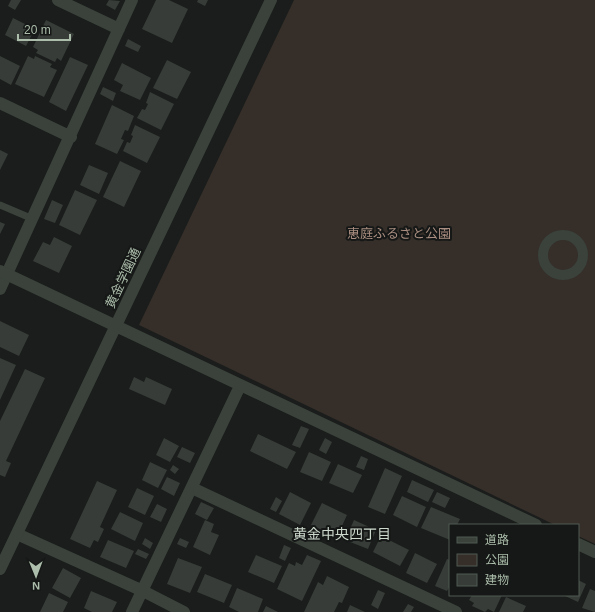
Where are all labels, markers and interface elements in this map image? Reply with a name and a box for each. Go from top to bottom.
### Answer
scale bar [18,16,70,42]
text: 20 m [24,23,51,37]
park label: 恵庭ふるさと公園 [347,226,451,241]
street label: 黄金学園通 [102,245,144,311]
legend [449,524,579,596]
district label: 黄金中央四丁目 [293,526,391,542]
text: 道路 [485,533,509,547]
text: 公園 [485,553,509,567]
north arrow [16,556,56,596]
text: 建物 [485,573,509,587]
text: N [32,580,40,592]

